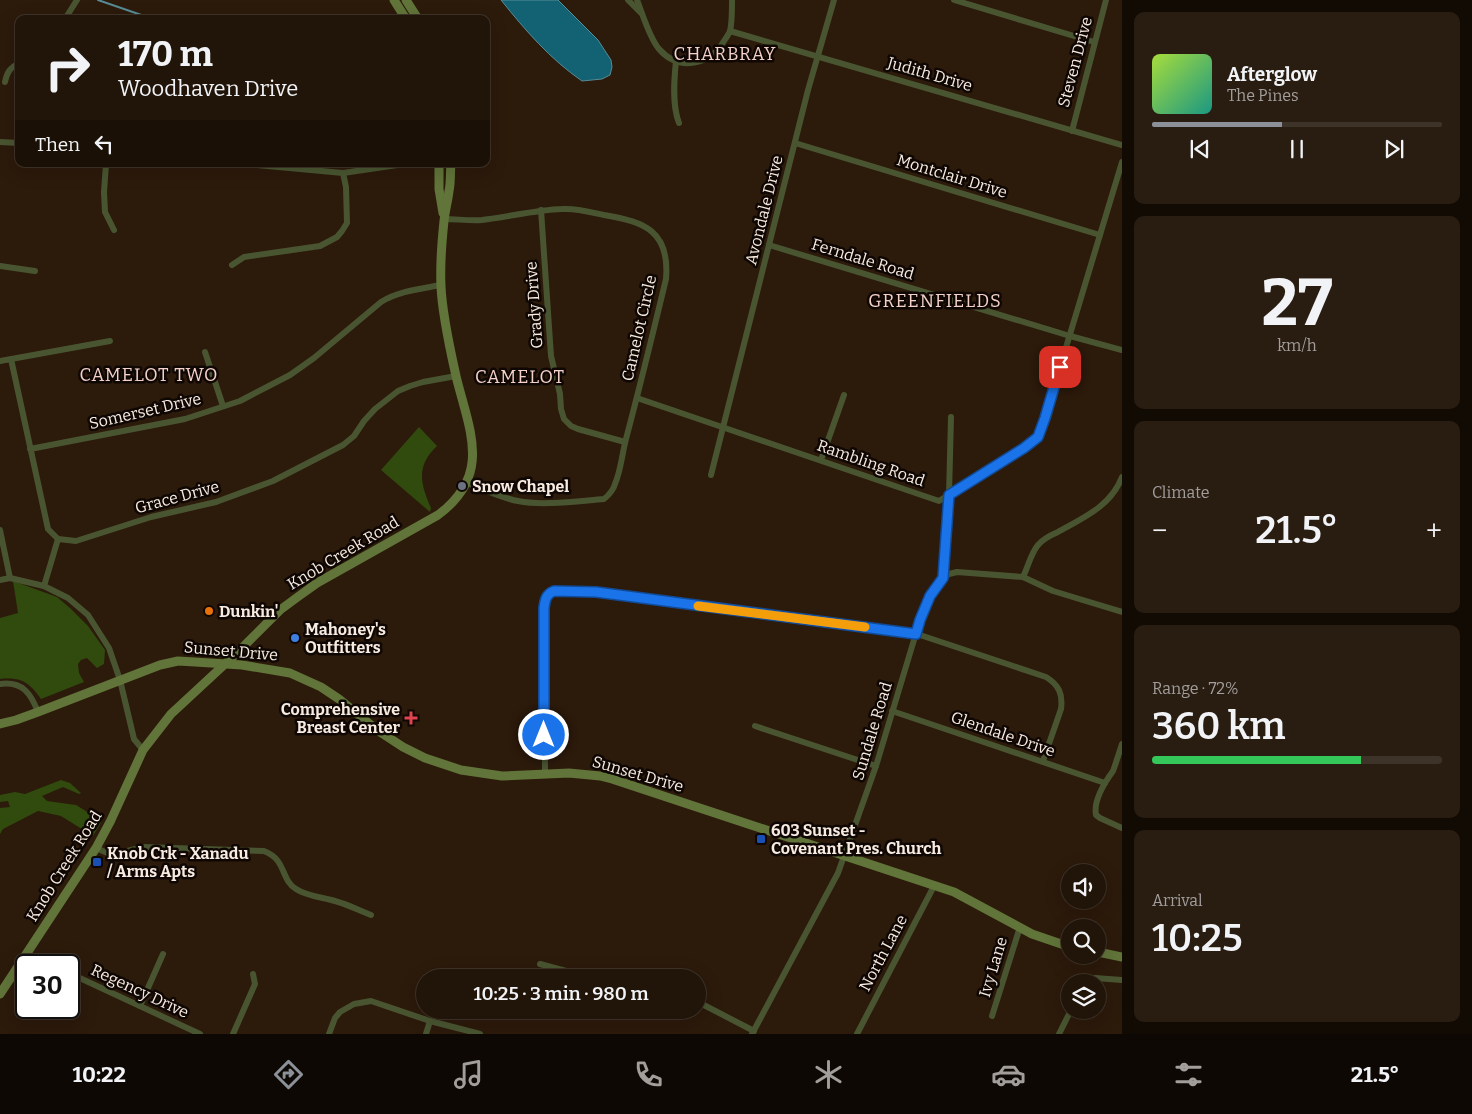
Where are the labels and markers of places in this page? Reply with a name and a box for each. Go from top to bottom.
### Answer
pin [1039,346,1081,388]
place label: Snow Chapel [472,477,569,496]
marker: Snow Chapel [456,480,468,492]
place label: Dunkin' [219,602,279,621]
marker: Dunkin' [203,605,215,617]
place label: Mahoney's Outfitters [305,620,386,657]
marker: Mahoney's Outfitters [289,632,301,644]
place label: Comprehensive Breast Center [281,700,400,737]
marker: Comprehensive Breast Center [404,711,418,725]
place label: 603 Sunset - Covenant Pres. Church [771,821,941,858]
marker: 603 Sunset - Covenant Pres. Church [755,833,767,845]
place label: Knob Crk - Xanadu / Arms Apts [106,844,249,881]
marker: Knob Crk - Xanadu / Arms Apts [91,856,103,868]

